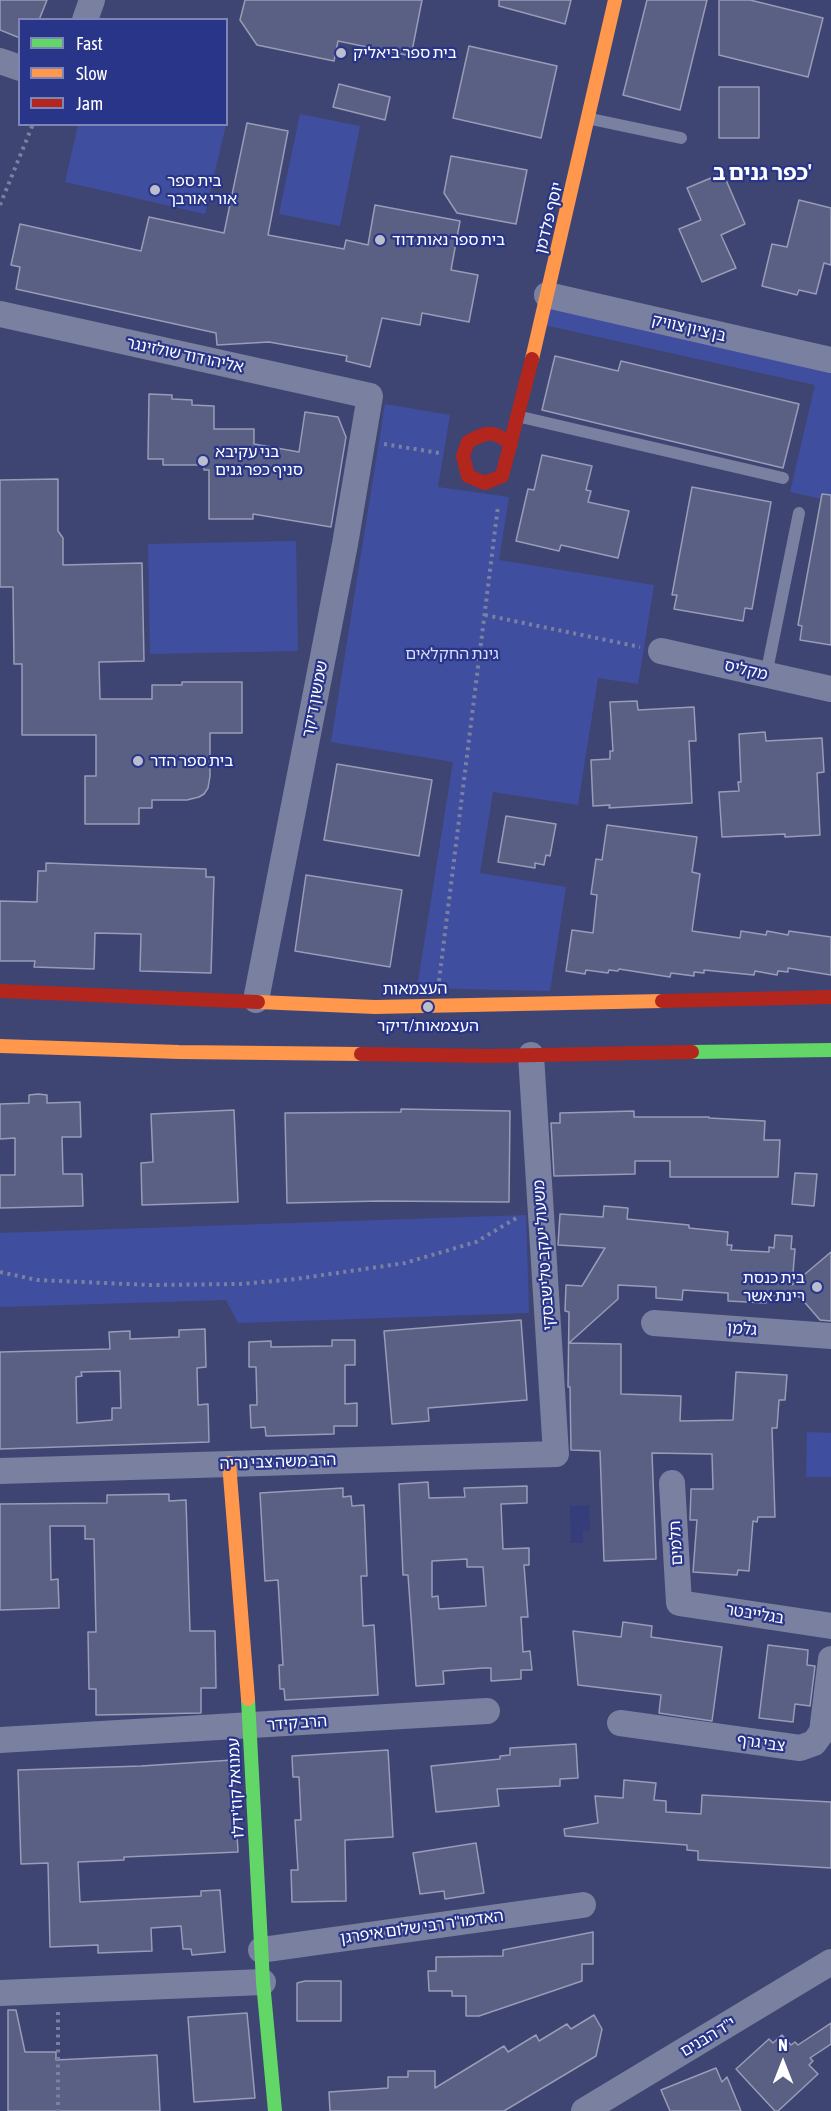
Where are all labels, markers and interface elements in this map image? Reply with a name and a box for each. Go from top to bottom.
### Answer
legend [18,18,228,126]
text: Fast [76,33,103,54]
place label: בית ספר ביאליק [353,43,457,63]
marker: בית ספר ביאליק [334,46,348,60]
text: Slow [76,63,107,84]
text: Jam [76,93,103,114]
district label: כפר גנים ב' [712,160,812,186]
place label: בית ספר אורי אורבך [167,171,237,209]
street label: יוסף פלדמן [531,180,567,256]
marker: בית ספר אורי אורבך [148,183,162,197]
place label: בית ספר נאות דוד [392,230,505,250]
marker: בית ספר נאות דוד [373,233,387,247]
street label: בן ציון צוויק [650,310,728,346]
street label: אליהו דוד שולזינגר [125,333,245,377]
place label: בני עקיבא סניף כפר גנים [215,442,303,480]
marker: בני עקיבא סניף כפר גנים [196,454,210,468]
park label: גינת החקלאים [405,644,499,664]
street label: מקליס [722,656,770,684]
street label: שמשון דיקר [298,659,332,739]
place label: בית ספר הדר [150,751,233,771]
marker: בית ספר הדר [131,754,145,768]
street label: העצמאות [382,979,448,999]
marker: העצמאות/דיקר [421,1000,435,1014]
place label: העצמאות/דיקר [377,1016,479,1036]
street label: משעול יעקב טלישבסקי [529,1179,559,1331]
place label: בית כנסת רינת אשר [743,1268,805,1306]
marker: בית כנסת רינת אשר [810,1280,824,1294]
street label: גלמן [726,1318,758,1340]
street label: הרב משה צבי נריה [219,1450,337,1474]
street label: תלמים [665,1520,687,1566]
street label: בגלייבטר [724,1600,786,1628]
street label: הרב קידר [266,1711,328,1735]
street label: צבי גרף [736,1730,786,1756]
street label: עמנואל קוז'ידלו [224,1737,248,1839]
street label: האדמו"ר רבי שלום איפרגן [339,1906,505,1948]
street label: י"ד הבנים [677,2013,739,2061]
north arrow [753,2033,813,2093]
text: N [778,2036,788,2054]

